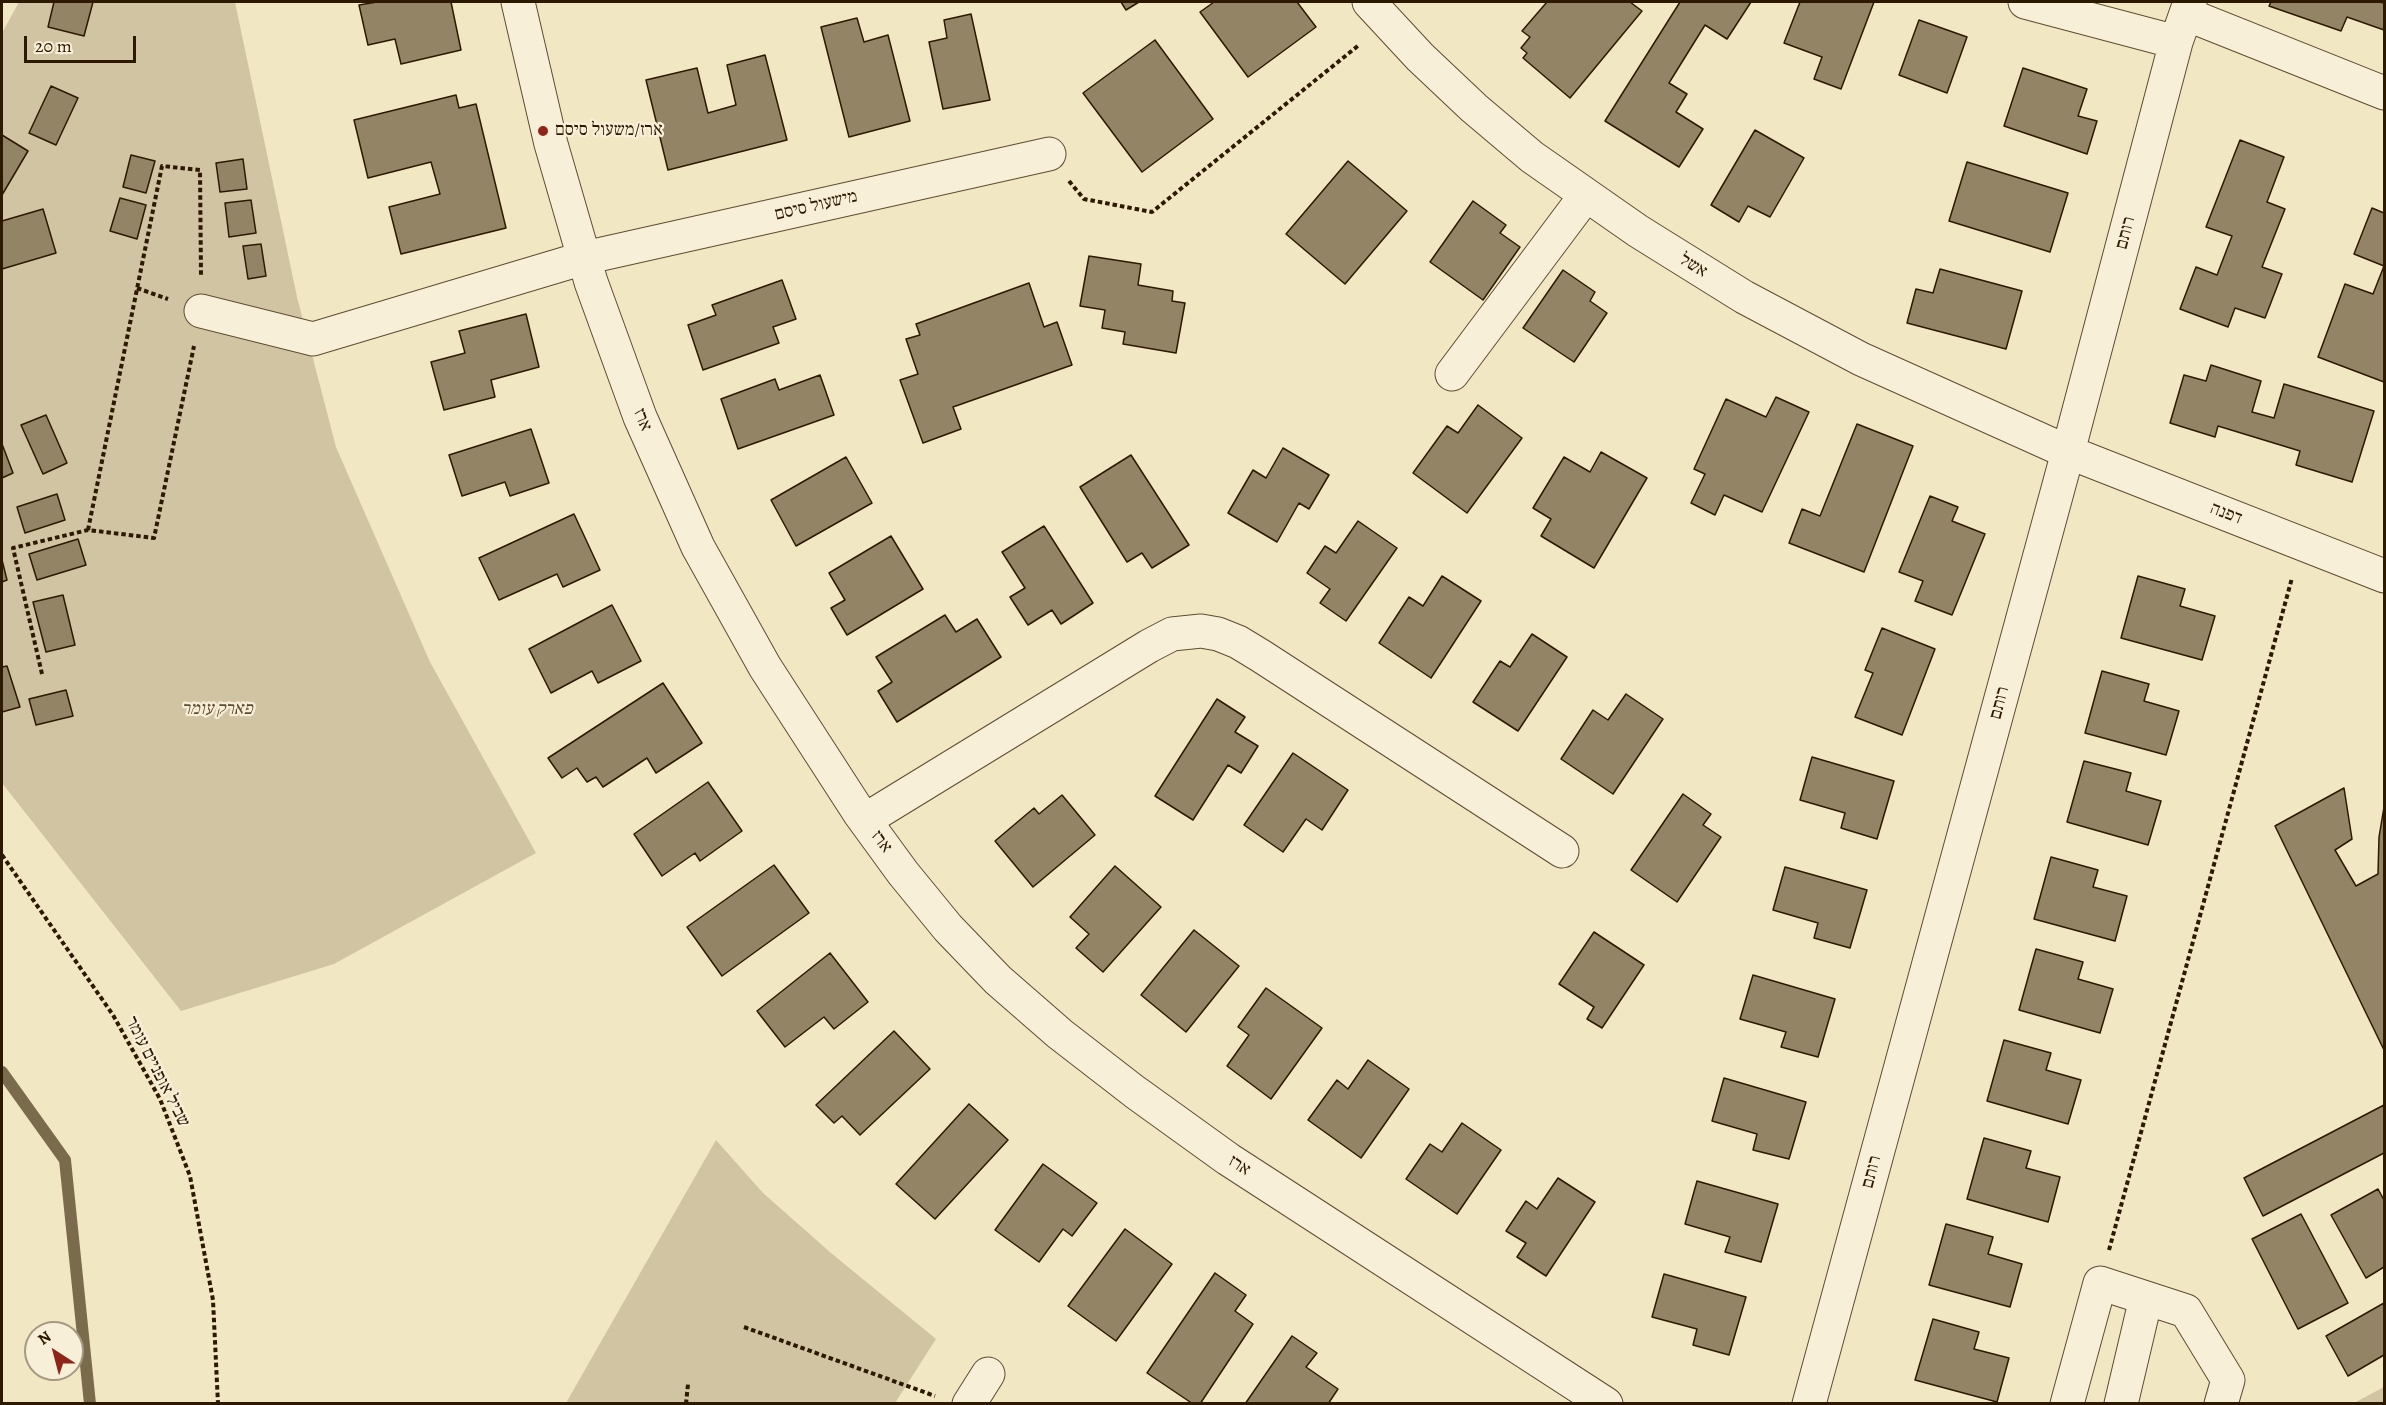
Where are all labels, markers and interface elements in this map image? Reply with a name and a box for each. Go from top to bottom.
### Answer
scale bar [27,24,140,62]
text: 20 m [35,34,72,58]
place label: ארז/משעול סיסם [555,120,663,142]
marker: ארז/משעול סיסם [536,124,550,138]
street label: מישעול סיסם [773,186,859,226]
street label: רותם [2111,214,2141,252]
street label: אשל [1675,249,1711,283]
street label: ארז [628,406,656,434]
street label: דפנה [2207,498,2245,530]
street label: רותם [1985,684,2015,722]
park label: פארק עומר [181,699,253,721]
street label: ארז [866,827,896,857]
street label: שביל אופניים עומר [120,1013,194,1131]
street label: ארז [1224,1151,1254,1181]
street label: רותם [1857,1153,1887,1191]
north arrow [24,1321,84,1381]
text: N [33,1326,56,1350]

